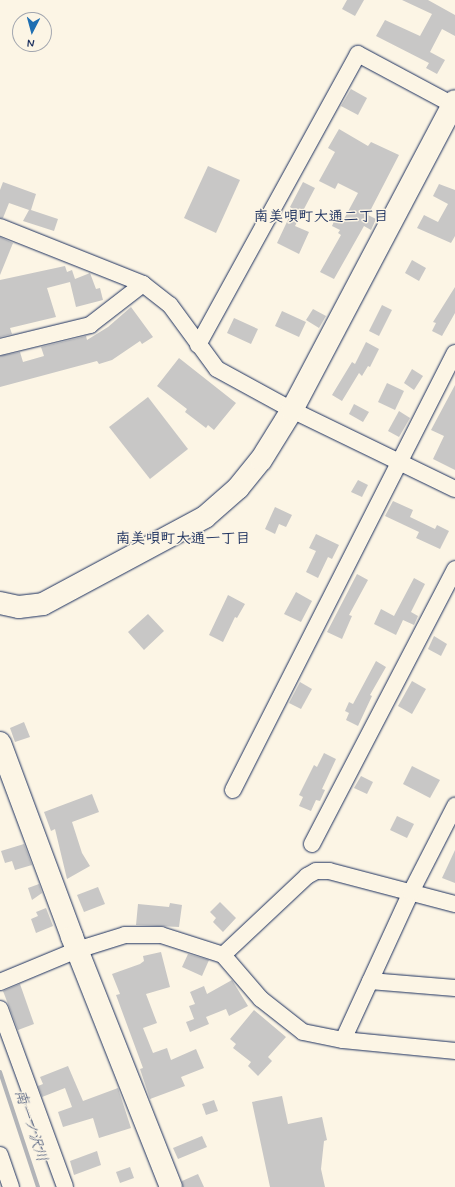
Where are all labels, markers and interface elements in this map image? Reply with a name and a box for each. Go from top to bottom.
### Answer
north arrow [12,12,52,52]
text: N [26,36,35,50]
district label: 南美唄町大通二丁目 [254,209,388,227]
district label: 南美唄町大通一丁目 [116,531,250,549]
water label: 南一ノ沢川 [10,1088,50,1164]

